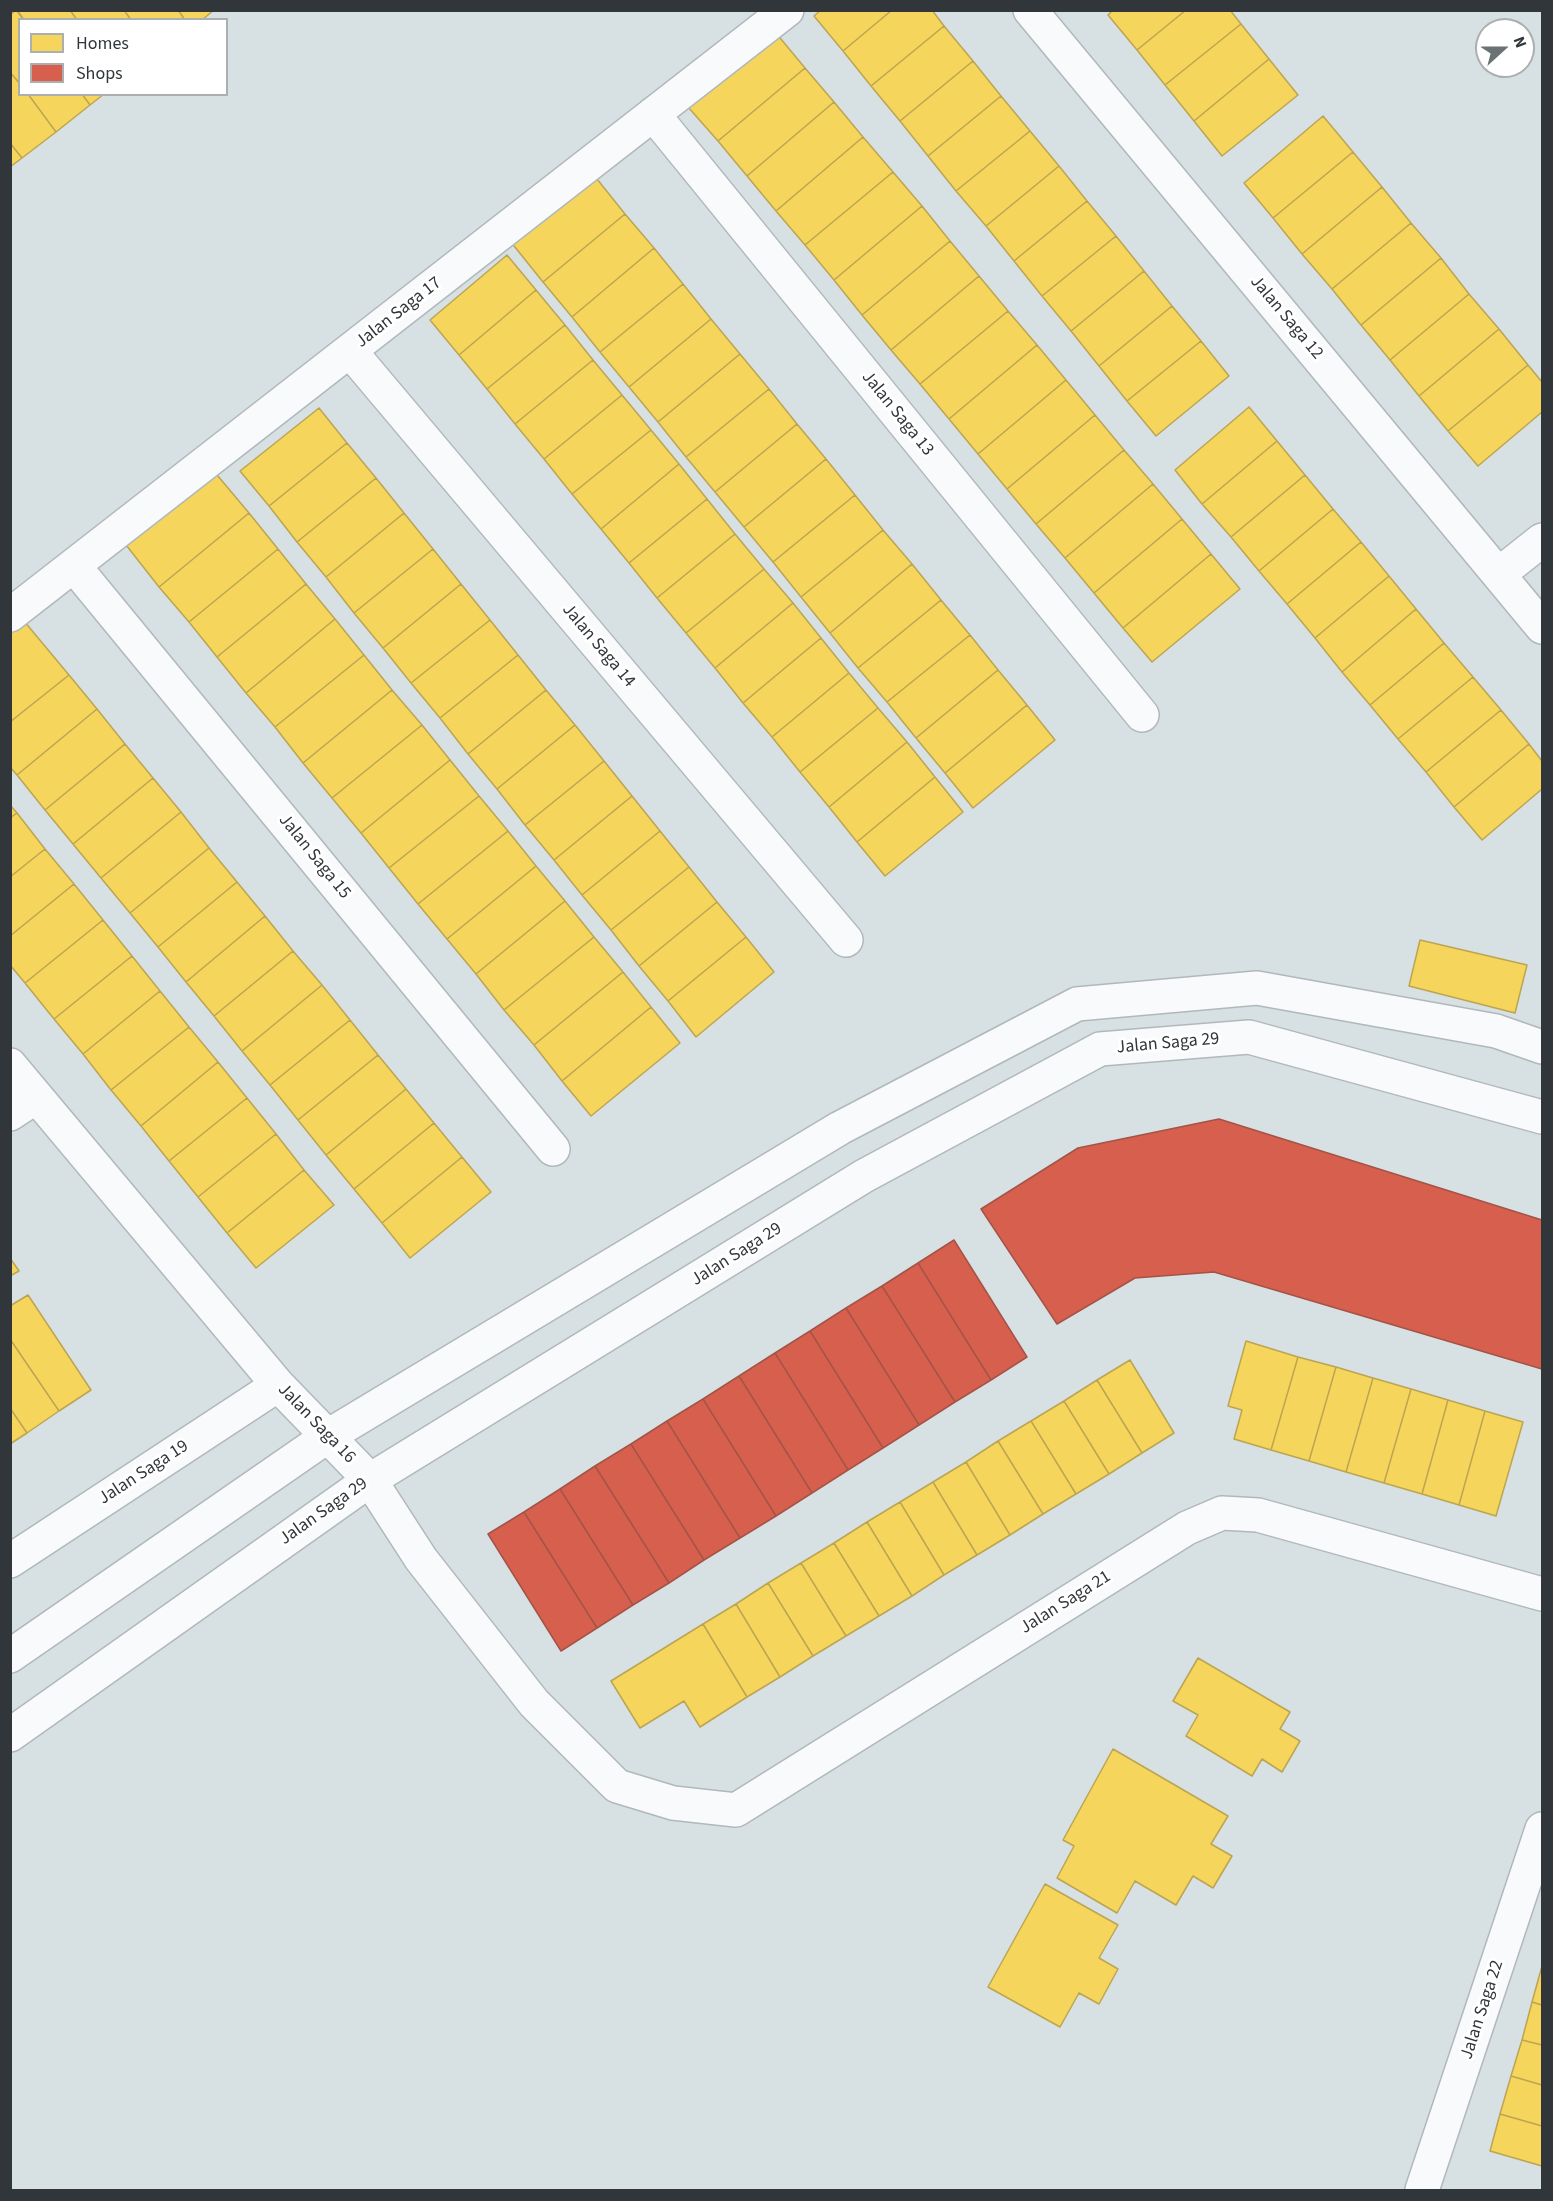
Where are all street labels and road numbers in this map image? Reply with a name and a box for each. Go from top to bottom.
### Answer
street label: Jalan Saga 12 [1245,272,1327,364]
street label: Jalan Saga 17 [352,273,446,353]
street label: Jalan Saga 13 [856,367,938,461]
street label: Jalan Saga 14 [557,600,639,692]
street label: Jalan Saga 15 [273,810,355,904]
street label: Jalan Saga 29 [1116,1029,1220,1059]
street label: Jalan Saga 29 [688,1219,786,1291]
street label: Jalan Saga 16 [273,1380,359,1468]
street label: Jalan Saga 19 [95,1436,193,1510]
street label: Jalan Saga 29 [276,1474,372,1550]
street label: Jalan Saga 21 [1017,1567,1115,1639]
street label: Jalan Saga 22 [1457,1958,1509,2062]

